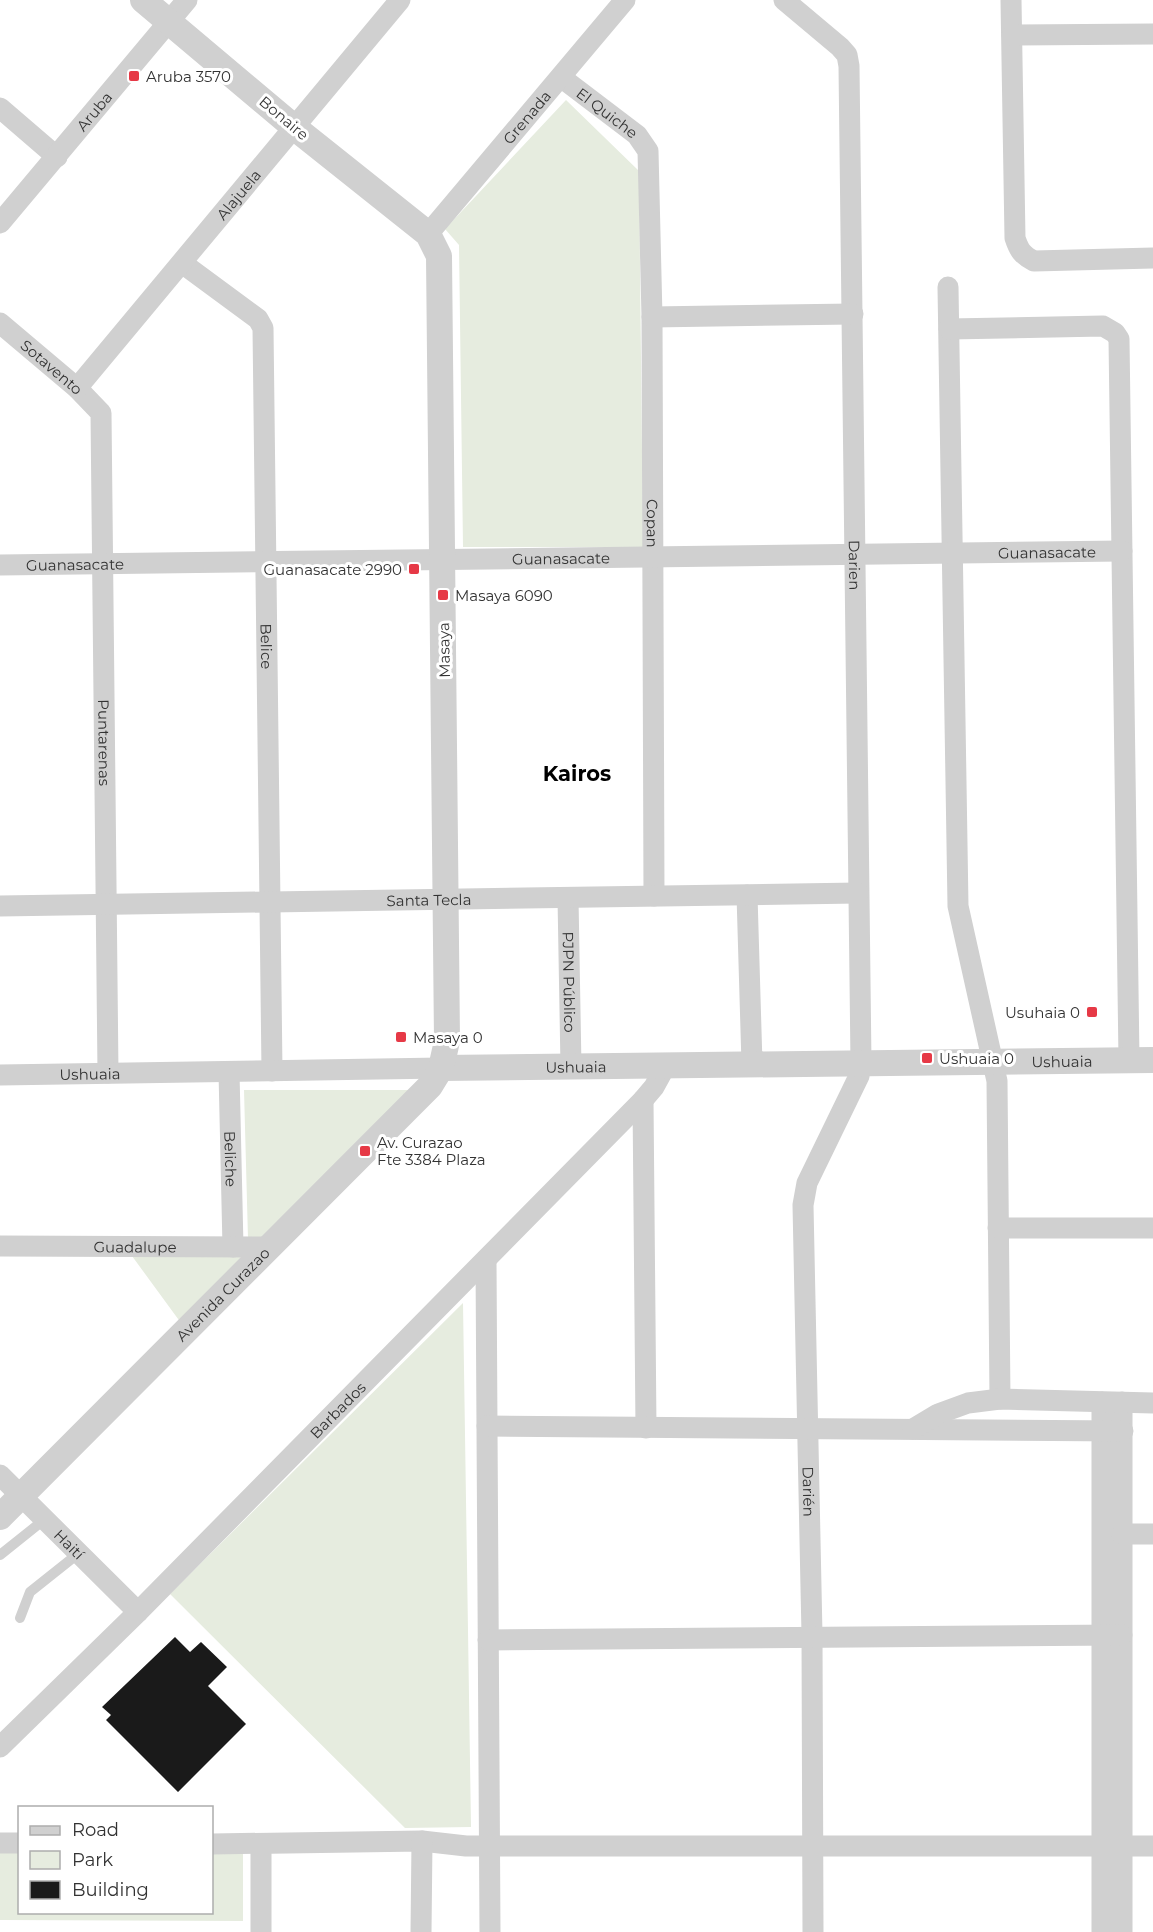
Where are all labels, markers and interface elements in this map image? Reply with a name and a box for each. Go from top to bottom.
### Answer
place label: Aruba 3570 [146,67,231,86]
marker: Aruba 3570 [127,69,141,83]
street label: El Quiche [573,83,642,142]
street label: Grenada [498,86,555,148]
street label: Aruba [72,87,116,135]
street label: Bonaire [255,92,313,144]
street label: Alajuela [212,165,265,223]
street label: Sotavento [17,335,87,398]
street label: Copan [643,499,662,548]
street label: Darien [845,540,865,590]
street label: Guanasacate [998,542,1096,562]
street label: Guanasacate [512,548,610,568]
street label: Guanasacate [26,554,124,574]
place label: Guanasacate 2990 [264,560,402,579]
marker: Guanasacate 2990 [407,562,421,576]
place label: Masaya 6090 [455,586,553,605]
marker: Masaya 6090 [436,588,450,602]
street label: Masaya [434,622,454,678]
street label: Belice [257,623,277,669]
street label: Puntarenas [95,699,114,786]
district label: Kairos [543,761,611,786]
street label: Santa Tecla [386,889,472,910]
street label: PJPN Público [559,931,580,1033]
place label: Usuhaia 0 [1005,1003,1080,1022]
marker: Usuhaia 0 [1085,1005,1099,1019]
place label: Masaya 0 [413,1028,483,1047]
marker: Masaya 0 [394,1030,408,1044]
place label: Ushuaia 0 [939,1049,1014,1068]
marker: Ushuaia 0 [920,1051,934,1065]
street label: Ushuaia [1031,1051,1093,1071]
street label: Ushuaia [545,1057,607,1076]
street label: Ushuaia [59,1064,121,1084]
street label: Beliche [221,1131,241,1187]
place label: Av. Curazao Fte 3384 Plaza [377,1133,486,1169]
marker: Av. Curazao Fte 3384 Plaza [358,1144,372,1158]
street label: Guadalupe [93,1237,177,1256]
street label: Avenida Curazao [172,1243,273,1345]
street label: Barbados [305,1378,369,1442]
street label: Darién [799,1466,819,1517]
street label: Haití [50,1525,89,1564]
legend [18,1806,213,1914]
text: Road [72,1819,119,1841]
text: Park [72,1849,113,1871]
text: Building [72,1879,149,1901]

